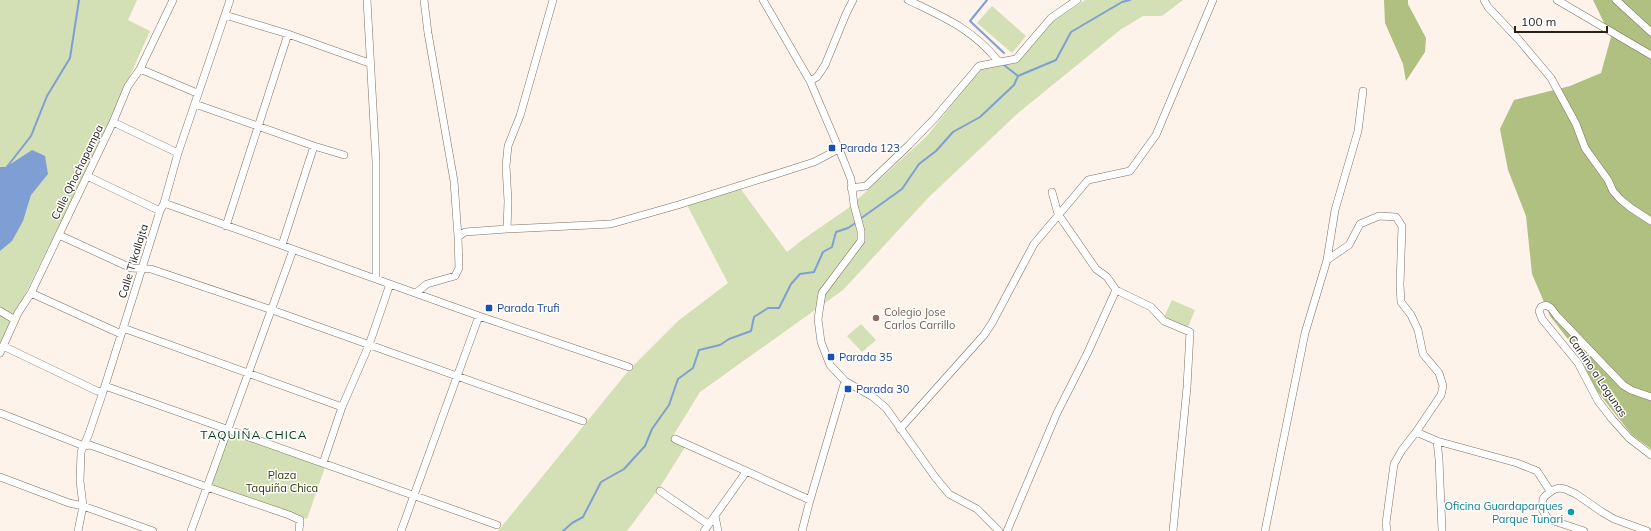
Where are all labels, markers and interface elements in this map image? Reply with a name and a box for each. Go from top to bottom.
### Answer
scale bar [1515,8,1607,34]
text: 100 m [1521,14,1556,29]
street label: Calle Qhochapampa [48,122,106,222]
place label: Parada 123 [840,141,900,155]
marker: Parada 123 [827,143,837,153]
street label: Calle T'ikallajta [115,222,151,300]
place label: Parada Trufi [497,301,560,315]
marker: Parada Trufi [484,303,494,313]
place label: Colegio Jose Carlos Carrillo [884,305,955,332]
marker: Colegio Jose Carlos Carrillo [871,313,881,323]
street label: Camino a Lagunas [1566,333,1630,419]
place label: Parada 35 [839,350,893,364]
marker: Parada 35 [826,352,836,362]
place label: Parada 30 [856,382,910,396]
marker: Parada 30 [843,384,853,394]
district label: TAQUIÑA CHICA [200,427,308,442]
park label: Plaza Taquiña Chica [246,468,318,495]
place label: Oficina Guardaparques Parque Tunari [1445,499,1563,526]
marker: Oficina Guardaparques Parque Tunari [1566,507,1576,517]

